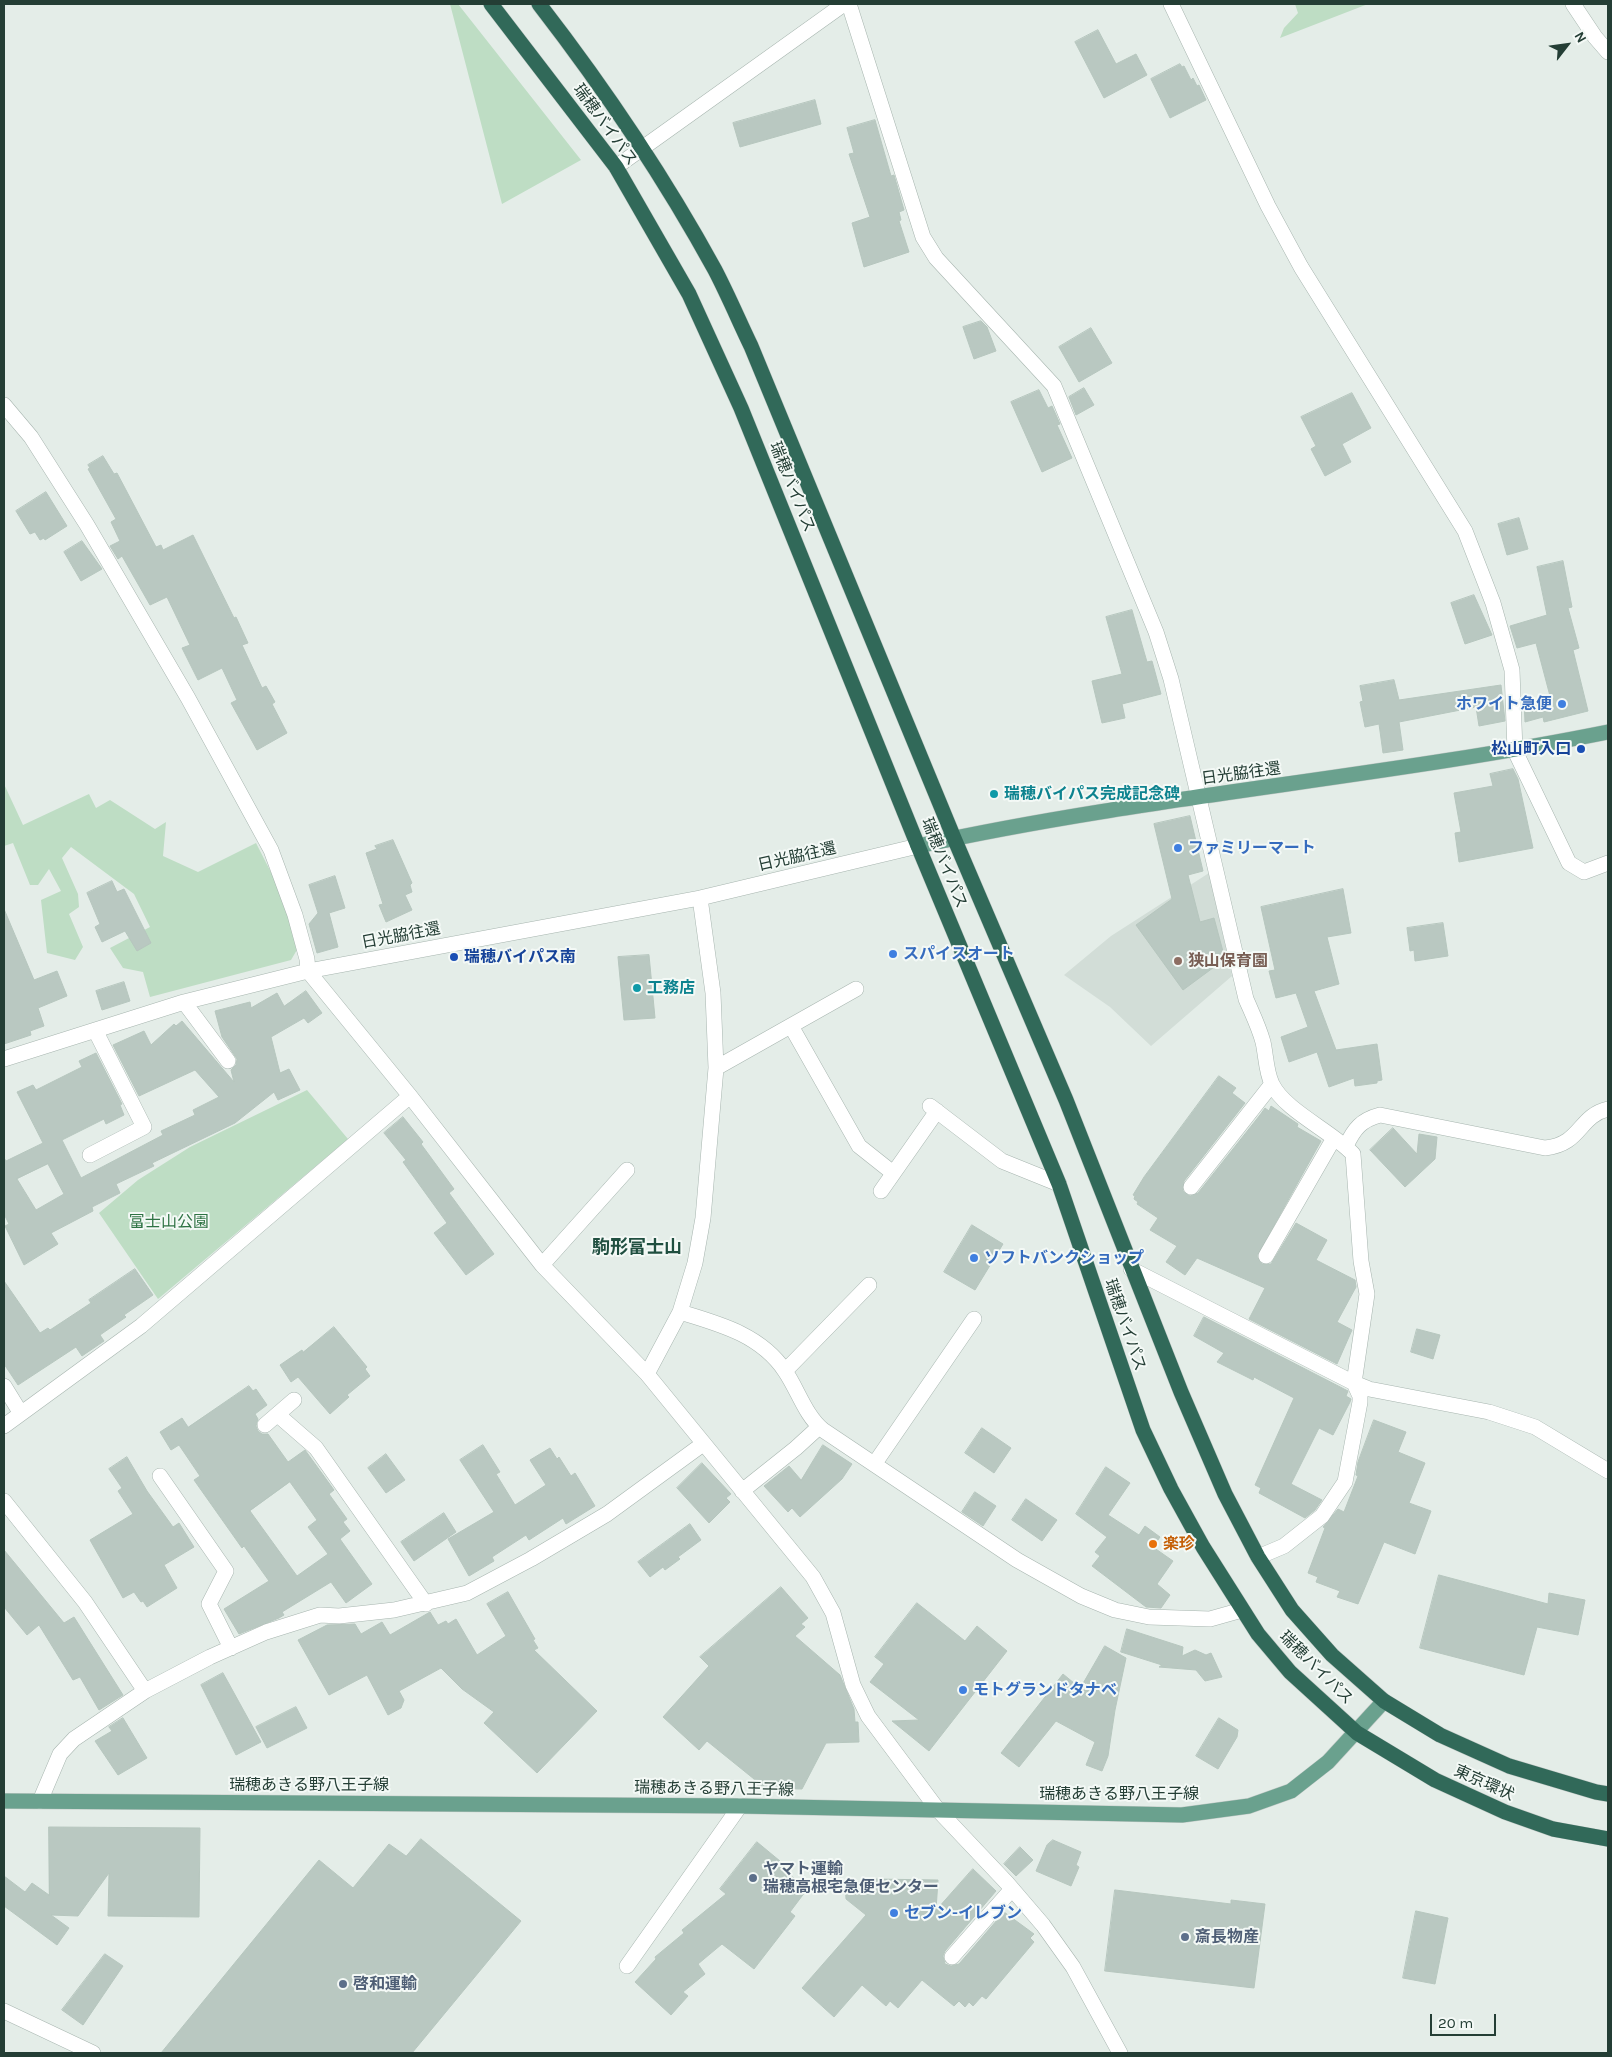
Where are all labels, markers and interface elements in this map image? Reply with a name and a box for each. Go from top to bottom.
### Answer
north arrow [1542,20,1592,70]
text: N [1571,29,1590,46]
street label: 瑞穂バイパス [569,81,641,169]
street label: 瑞穂バイパス [765,439,819,535]
place label: ホワイト急便 [1456,694,1552,714]
marker: ホワイト急便 [1556,698,1568,710]
place label: 松山町入口 [1491,739,1571,759]
marker: 松山町入口 [1575,743,1587,755]
street label: 日光脇往還 [1200,759,1282,789]
place label: 瑞穂バイパス完成記念碑 [1004,784,1180,804]
marker: 瑞穂バイパス完成記念碑 [988,788,1000,800]
street label: 瑞穂バイパス [917,815,971,911]
place label: ファミリーマート [1188,838,1316,858]
street label: 日光脇往還 [756,839,838,875]
marker: ファミリーマート [1172,842,1184,854]
street label: 日光脇往還 [360,919,442,953]
place label: スパイスオート [903,944,1015,964]
place label: 瑞穂バイパス南 [464,947,576,967]
marker: スパイスオート [887,948,899,960]
marker: 瑞穂バイパス南 [448,951,460,963]
place label: 狭山保育園 [1188,951,1268,971]
marker: 狭山保育園 [1172,955,1184,967]
place label: 工務店 [647,978,695,998]
marker: 工務店 [631,982,643,994]
park label: 富士山公園 [129,1212,209,1232]
district label: 駒形富士山 [592,1237,682,1259]
place label: ソフトバンクショップ [984,1248,1144,1268]
marker: ソフトバンクショップ [968,1252,980,1264]
street label: 瑞穂バイパス [1100,1276,1150,1374]
place label: 楽珍 [1163,1534,1195,1554]
marker: 楽珍 [1147,1538,1159,1550]
street label: 瑞穂バイパス [1275,1627,1357,1709]
place label: モトグランドタナベ [973,1680,1117,1700]
marker: モトグランドタナベ [957,1684,969,1696]
street label: 東京環状 [1451,1761,1517,1805]
street label: 瑞穂あきる野八王子線 [229,1775,389,1795]
street label: 瑞穂あきる野八王子線 [634,1778,794,1800]
street label: 瑞穂あきる野八王子線 [1039,1784,1199,1804]
place label: ヤマト運輸 瑞穂高根宅急便センター [763,1859,939,1897]
marker: ヤマト運輸 瑞穂高根宅急便センター [747,1872,759,1884]
place label: セブン-イレブン [904,1903,1022,1923]
marker: セブン-イレブン [888,1907,900,1919]
place label: 斎長物産 [1195,1927,1259,1947]
marker: 斎長物産 [1179,1931,1191,1943]
place label: 啓和運輸 [353,1974,417,1994]
marker: 啓和運輸 [337,1978,349,1990]
scale bar [1432,2004,1498,2036]
text: 20 m [1438,2014,1473,2032]

